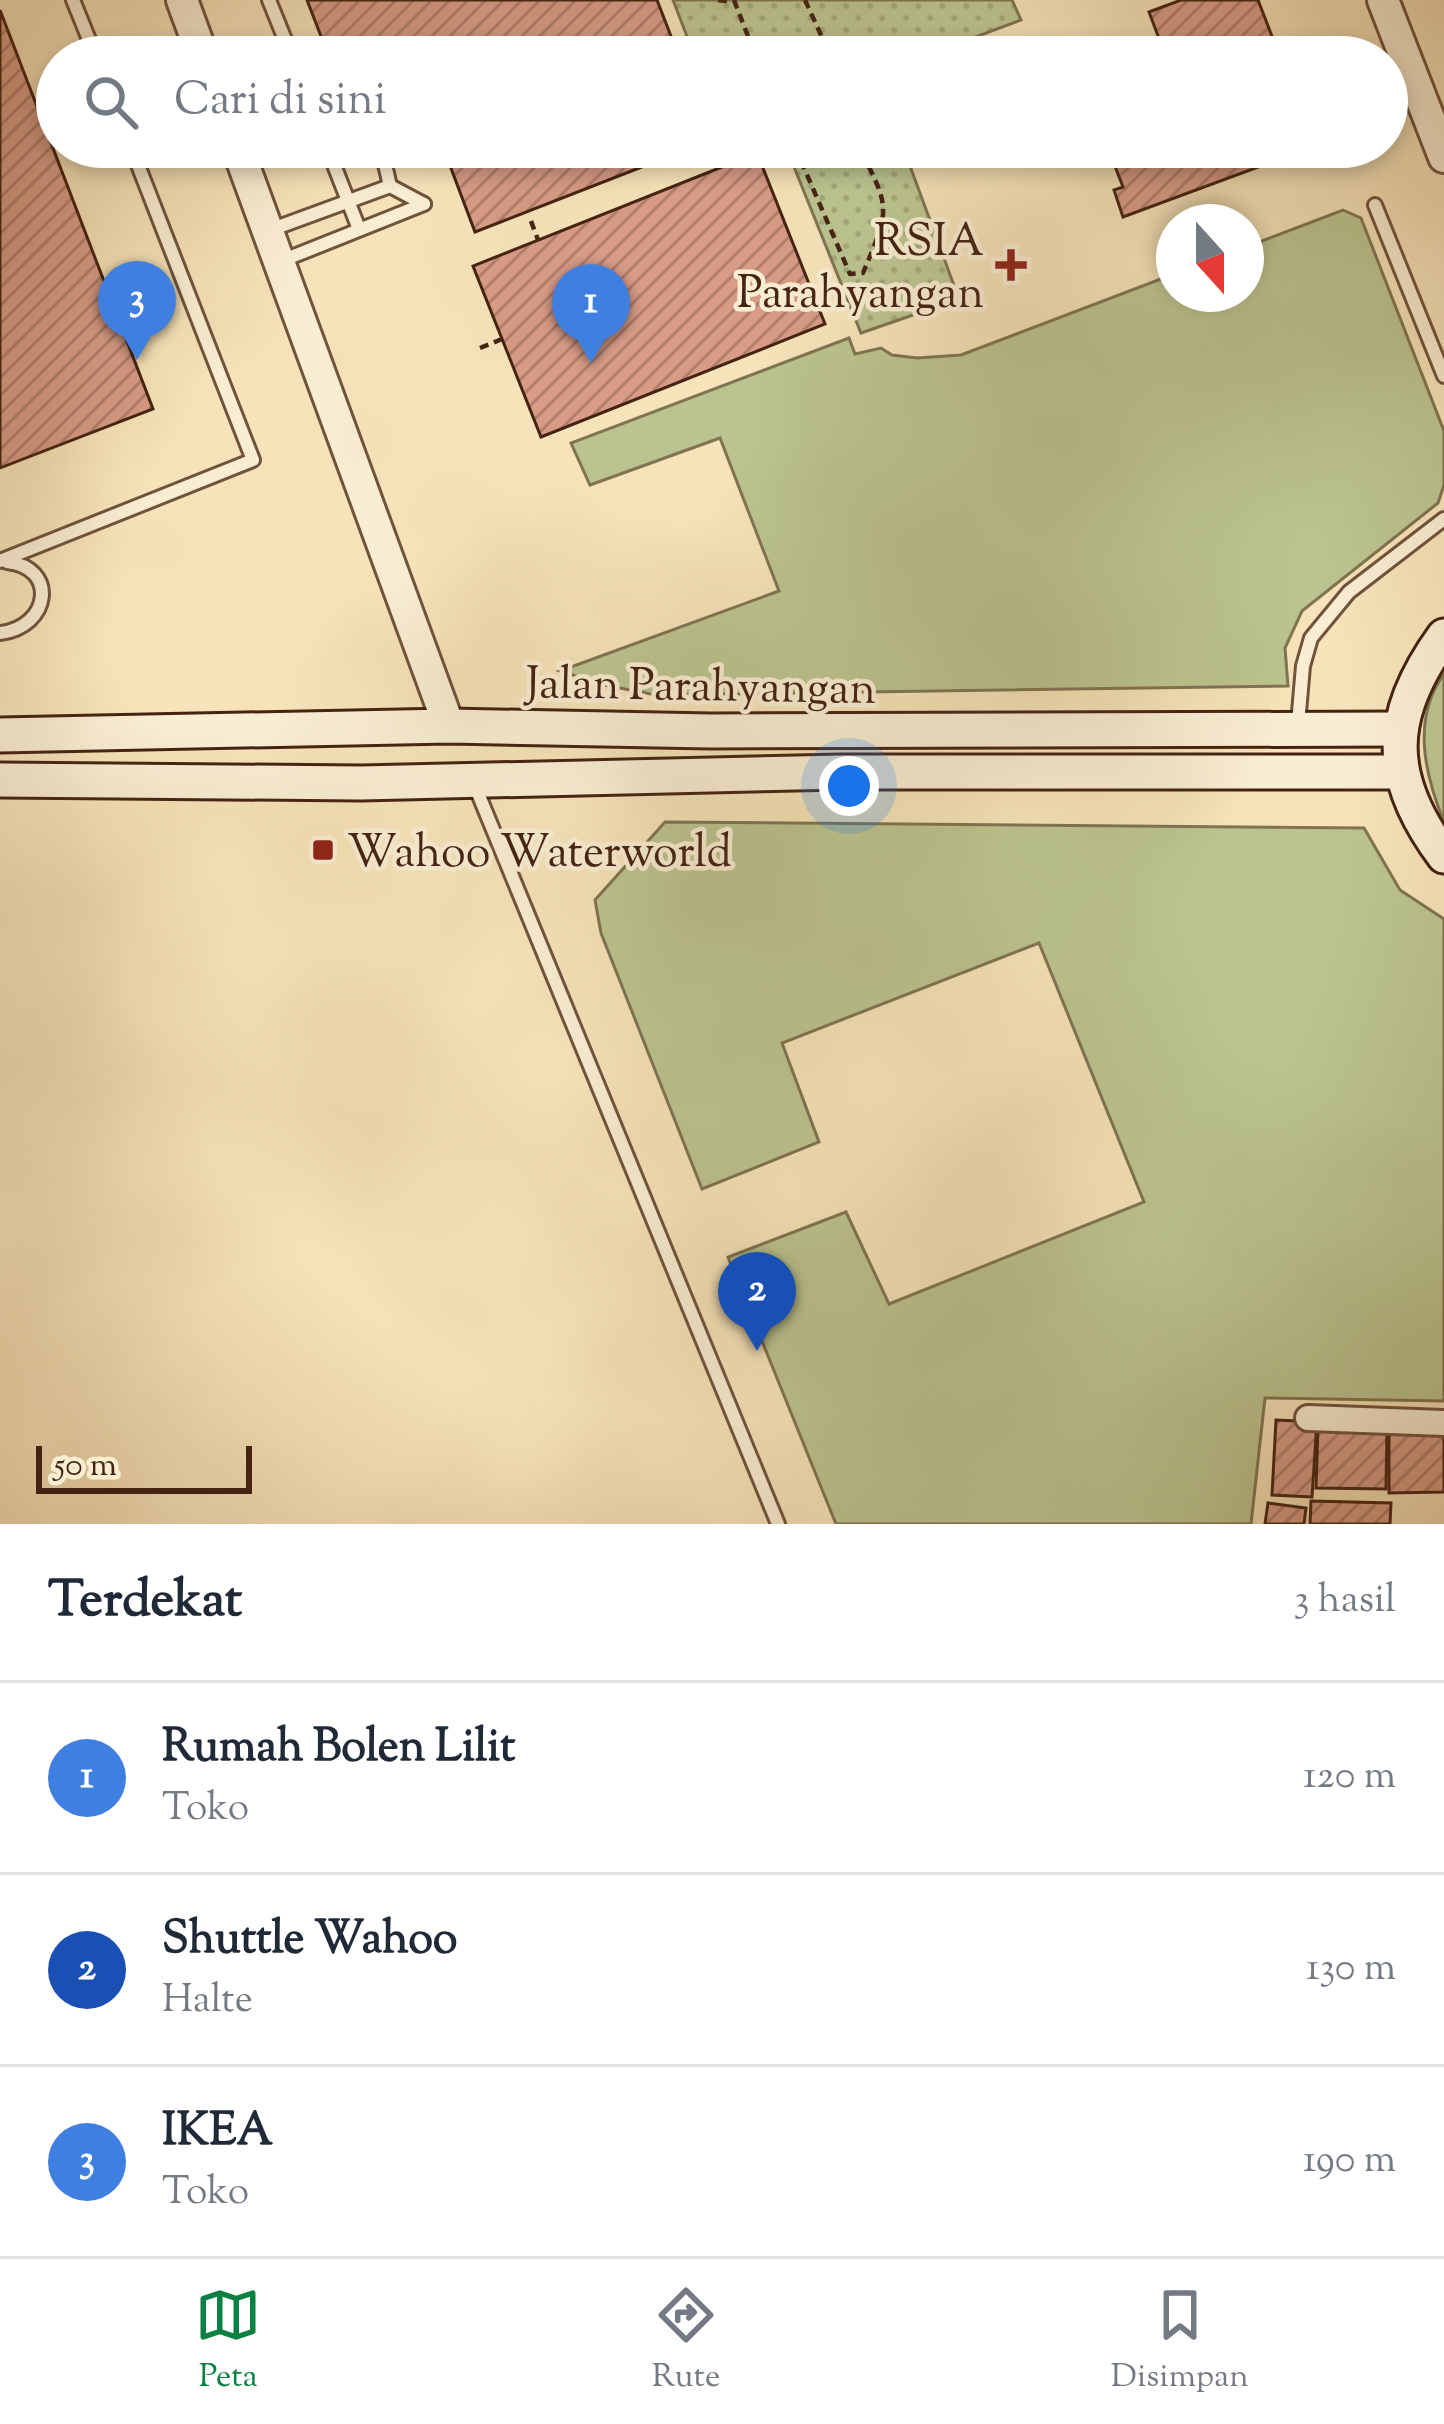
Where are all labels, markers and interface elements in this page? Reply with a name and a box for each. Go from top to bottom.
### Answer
search box [36,36,1408,168]
icon: search [78,69,144,135]
text: Cari di sini [174,70,387,135]
north arrow [1156,204,1264,312]
place label: RSIA Parahyangan [737,212,984,329]
marker: RSIA Parahyangan [995,249,1027,281]
pin: 3 [98,261,176,360]
pin: 1 [552,264,630,363]
street label: Jalan Parahyangan [522,654,877,725]
your location [819,756,879,816]
place label: Wahoo Waterworld [347,823,732,888]
marker: Wahoo Waterworld [310,837,336,863]
pin: 2 [718,1252,796,1351]
scale bar [36,1440,252,1493]
text: 50 m [54,1443,117,1491]
text: Terdekat [48,1566,242,1639]
text: 3 hasil [1294,1574,1396,1630]
text: Rumah Bolen Lilit [162,1717,515,1782]
text: 1 [80,1750,94,1806]
text: 120 m [1303,1750,1396,1806]
text: Toko [162,1782,249,1838]
text: Shuttle Wahoo [162,1909,457,1974]
text: 2 [78,1942,96,1998]
text: 130 m [1306,1942,1396,1998]
text: Halte [162,1974,253,2030]
text: IKEA [162,2101,273,2166]
text: 3 [79,2134,95,2190]
text: 190 m [1303,2134,1396,2190]
text: Toko [162,2166,249,2222]
tab: Peta [195,2282,261,2402]
tab: Rute [652,2282,720,2402]
tab: Disimpan [1111,2282,1249,2402]

